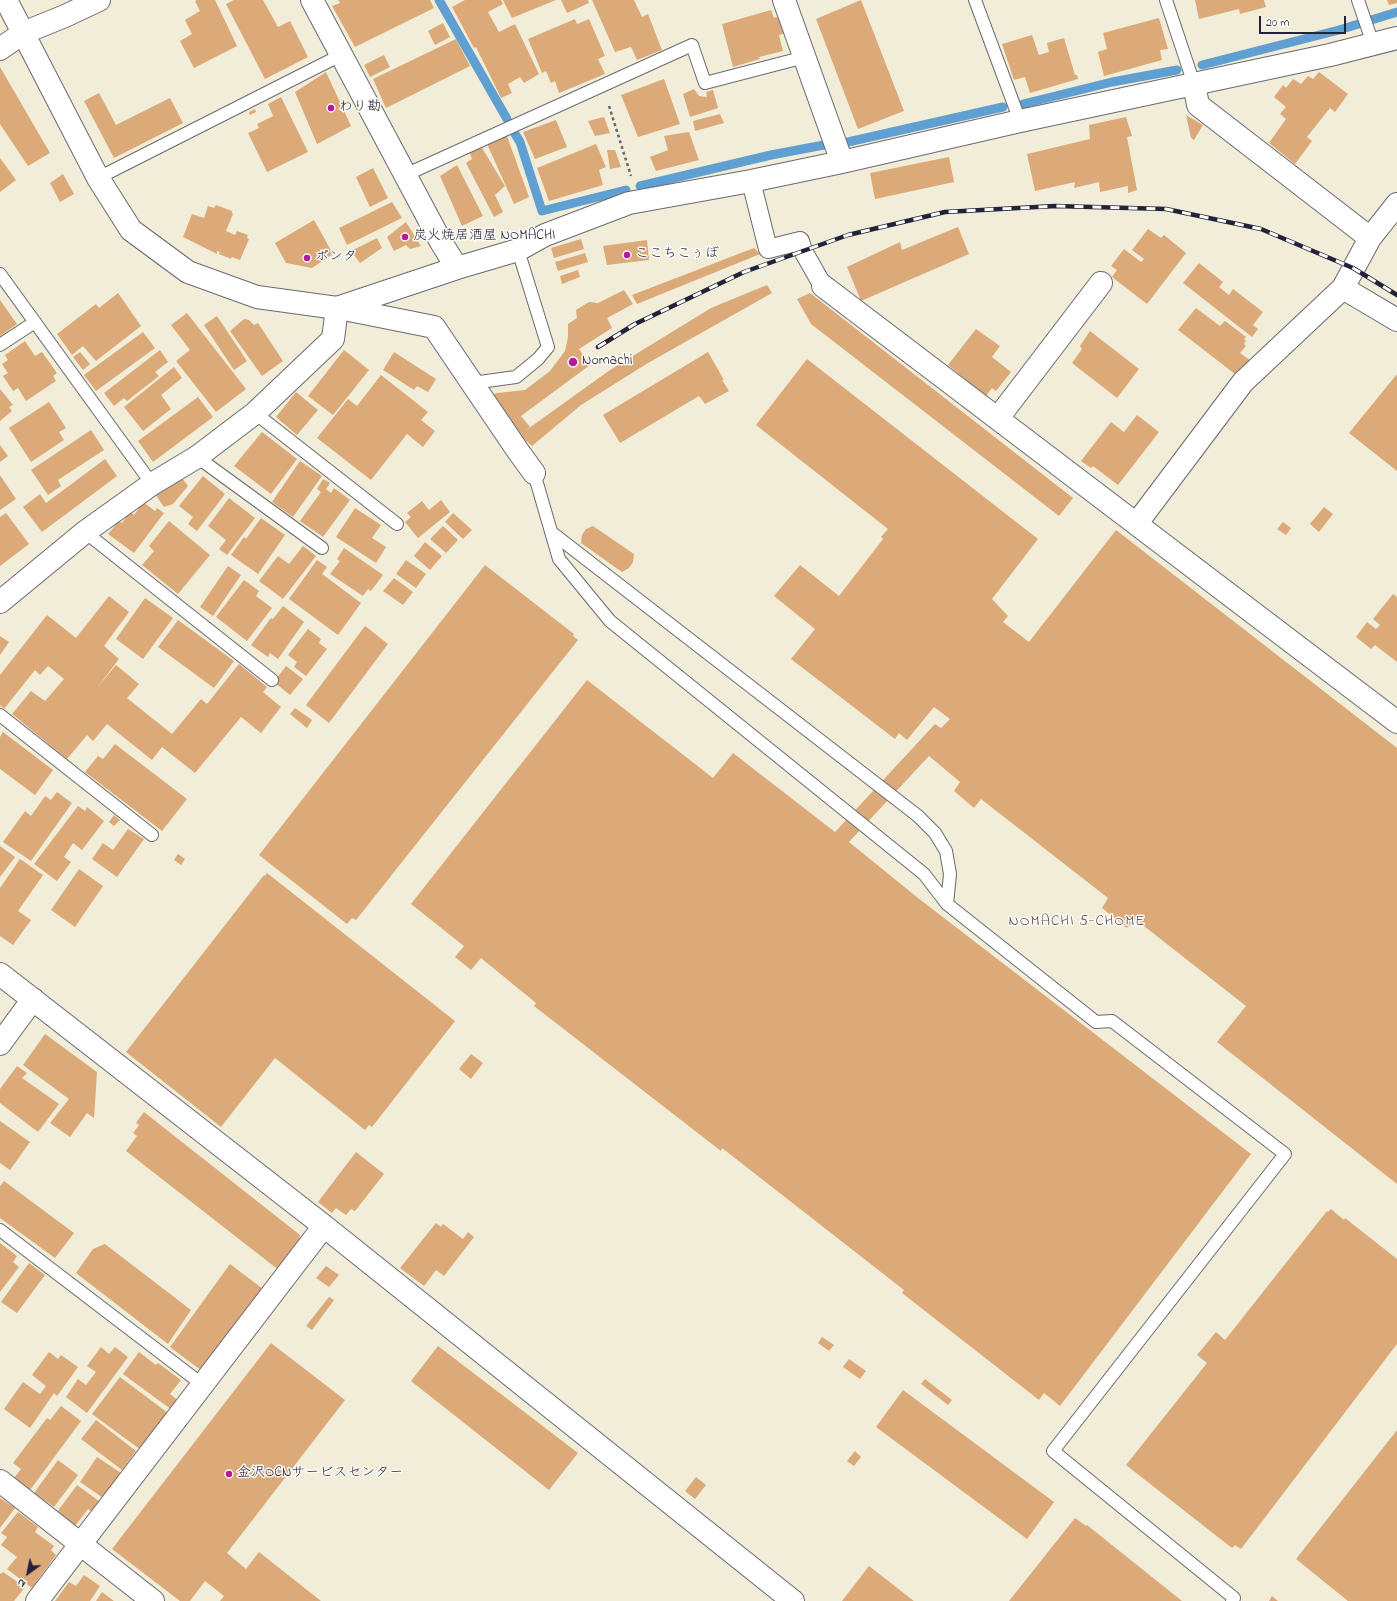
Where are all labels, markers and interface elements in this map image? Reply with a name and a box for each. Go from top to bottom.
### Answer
scale bar [1261,8,1348,34]
text: 20 m [1266,14,1289,32]
place label: わり勘 [339,100,381,116]
marker: わり勘 [326,103,336,113]
place label: 炭火焼居酒屋 NOMACHI [413,229,555,245]
marker: 炭火焼居酒屋 NOMACHI [400,232,410,242]
place label: ここちこぅぼ [635,247,719,263]
place label: ポンタ [315,250,357,266]
marker: ここちこぅぼ [622,250,632,260]
marker: ポンタ [302,253,312,263]
place label: Nomachi [582,354,633,370]
marker: Nomachi [567,356,579,368]
district label: NOMACHI 5-CHOME [1009,914,1145,932]
place label: 金沢OCNサービスセンター [237,1466,403,1482]
marker: 金沢OCNサービスセンター [224,1469,234,1479]
north arrow [8,1553,48,1593]
text: N [14,1574,29,1592]

